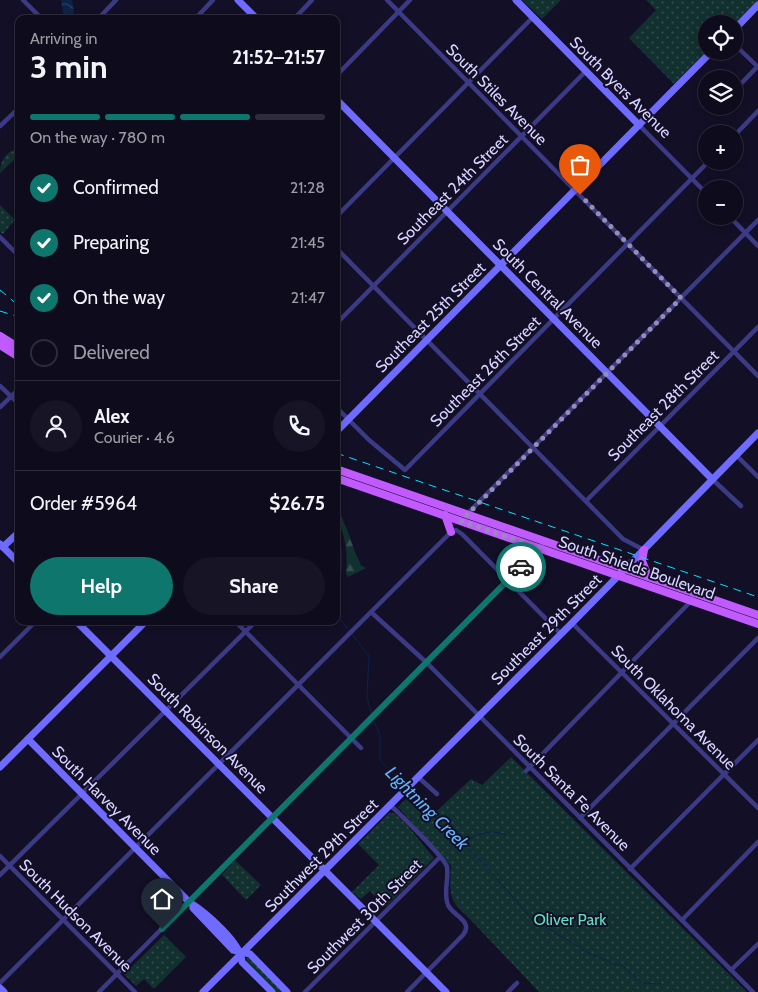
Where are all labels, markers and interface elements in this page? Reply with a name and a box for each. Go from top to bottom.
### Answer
map controls [698,15,743,225]
button: locate [698,15,743,60]
text: Arriving in [30,29,97,48]
street label: South Byers Avenue [566,33,675,142]
street label: South Stiles Avenue [442,40,551,149]
text: 21:52–21:57 [232,46,325,69]
text: 3 min [30,47,108,86]
button: layers [698,70,743,115]
button: + [698,125,743,170]
text: On the way · 780 m [30,128,165,147]
street label: Southeast 24th Street [393,130,512,249]
pin [559,144,601,195]
icon: bag [566,151,594,179]
icon: check [30,174,58,202]
text: Confirmed [73,176,159,199]
text: 21:28 [290,178,325,197]
button: − [698,180,743,225]
icon: check [30,229,58,257]
text: Preparing [73,231,149,254]
text: 21:45 [290,233,325,252]
street label: South Central Avenue [489,235,606,352]
street label: Southeast 25th Street [371,258,490,376]
icon: check [30,284,58,312]
text: On the way [73,286,165,309]
text: 21:47 [291,288,325,307]
street label: Southeast 26th Street [426,312,545,431]
text: Delivered [73,341,150,364]
street label: Southeast 28th Street [604,346,723,465]
button: person [30,400,82,452]
button: phone [273,400,325,452]
text: Alex [94,405,130,428]
text: Courier · 4.6 [94,428,175,447]
text: Order #5964 [30,492,137,515]
text: $26.75 [269,492,325,515]
street label: South Shields Boulevard [556,532,718,603]
courier [496,542,546,592]
icon: car [507,553,535,581]
button: Help [30,557,173,615]
button: Share [183,557,325,615]
street label: Southeast 29th Street [487,570,606,689]
street label: South Oklahoma Avenue [607,641,740,774]
street label: South Robinson Avenue [144,669,272,797]
street label: South Santa Fe Avenue [509,730,634,855]
street label: South Harvey Avenue [48,742,165,859]
water label: Lightning Creek [381,762,474,855]
street label: Southwest 29th Street [261,794,382,916]
street label: South Hudson Avenue [15,855,136,976]
street label: Southwest 30th Street [303,855,426,978]
pin [141,878,183,929]
icon: home [148,885,176,913]
park label: Oliver Park [534,910,607,929]

